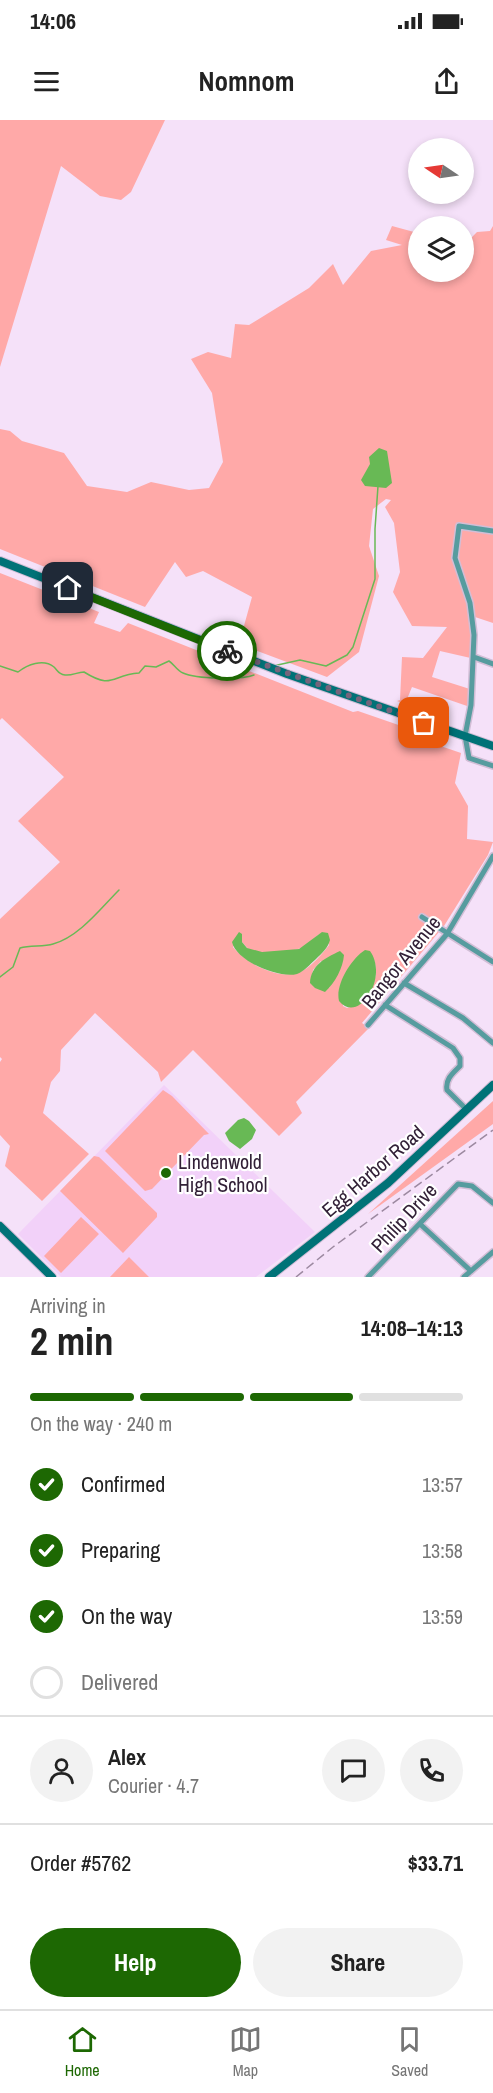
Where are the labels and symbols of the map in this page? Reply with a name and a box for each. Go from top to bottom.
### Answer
north arrow [408,138,474,204]
pin [42,562,93,613]
courier [197,621,257,681]
pin [398,697,449,748]
street label: Bangor Avenue [355,910,446,1014]
street label: Egg Harbor Road [316,1119,430,1223]
place label: Lindenwold High School [178,1148,267,1198]
marker: Lindenwold High School [159,1166,173,1180]
street label: Philip Drive [365,1177,443,1258]

